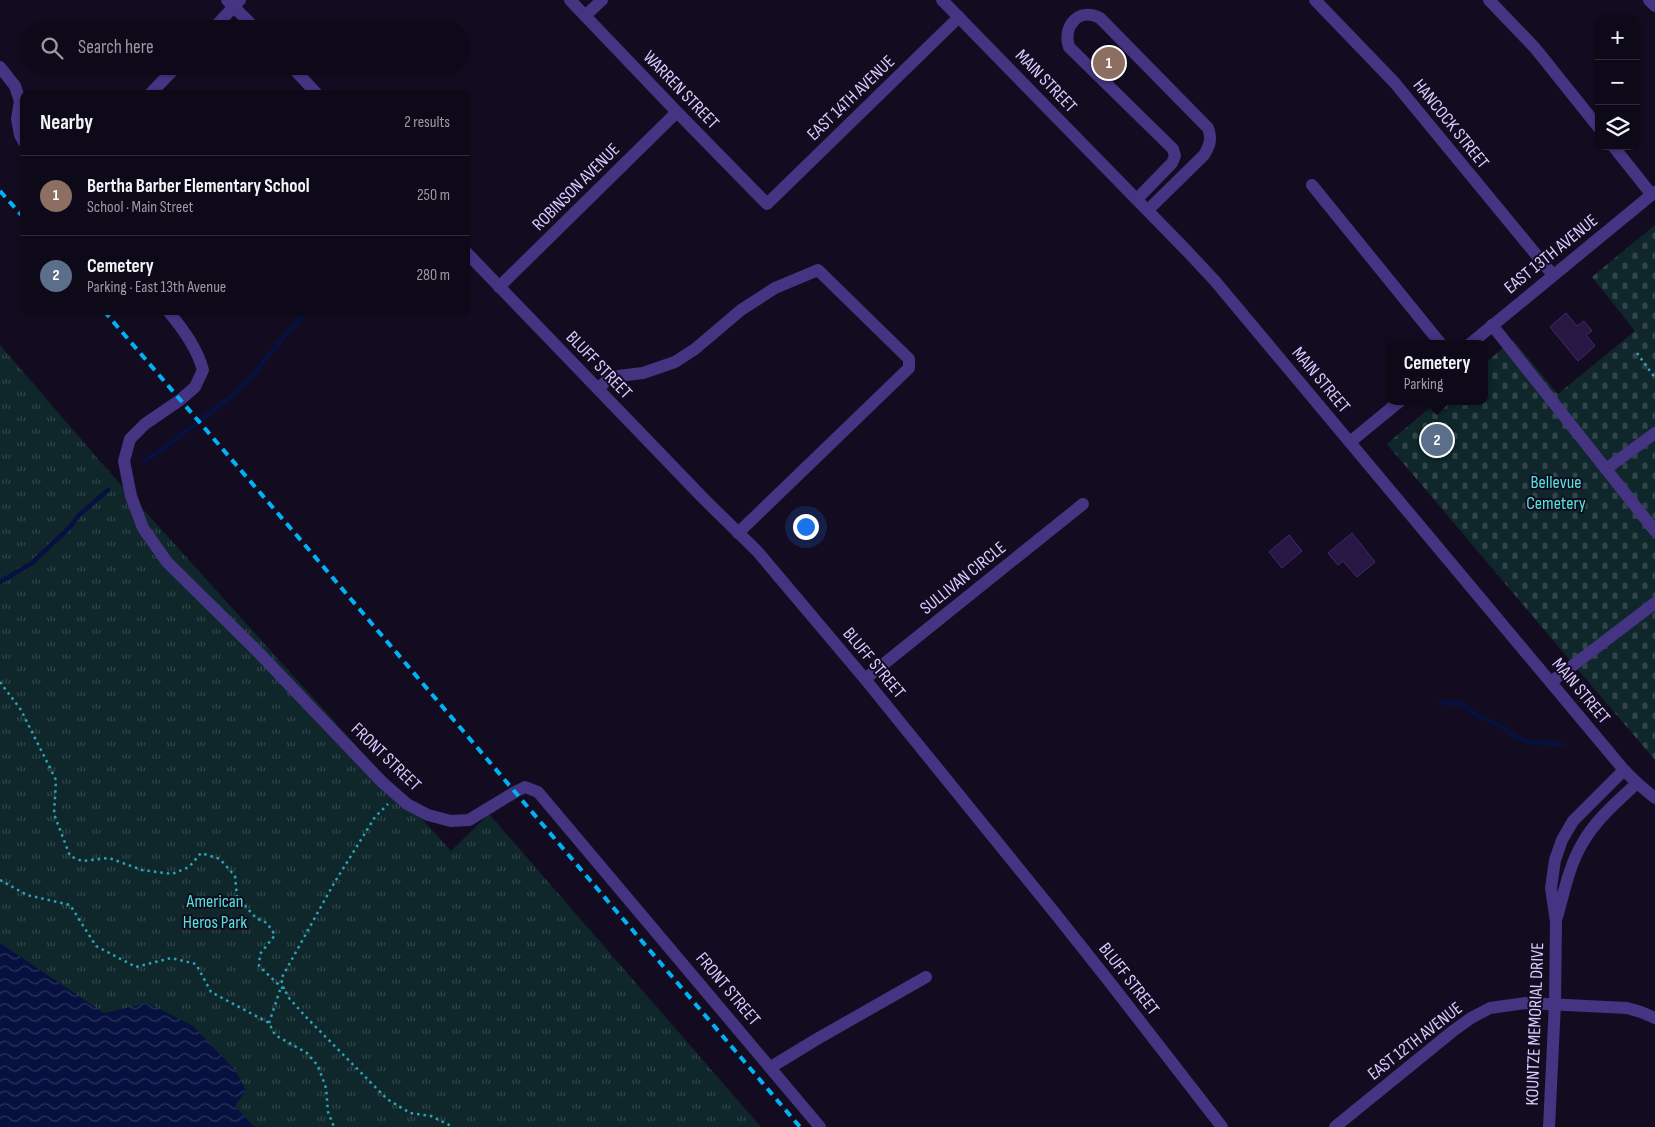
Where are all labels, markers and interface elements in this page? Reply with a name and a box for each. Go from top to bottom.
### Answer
map controls [1595,15,1640,150]
button: + [1595,15,1640,60]
search box [20,20,470,75]
icon: search [38,34,66,62]
text: Search here [78,36,154,59]
pin: 1 [1093,44,1125,82]
street label: MAIN STREET [1011,45,1081,117]
street label: WARREN STREET [639,47,723,133]
street label: EAST 14TH AVENUE [803,51,899,145]
button: − [1595,60,1640,105]
street label: HANCOCK STREET [1409,75,1493,173]
button: layers [1595,105,1640,150]
text: Nearby [40,110,93,135]
text: 2 results [404,113,450,132]
street label: ROBINSON AVENUE [528,139,624,235]
text: Bertha Barber Elementary School [87,175,310,198]
text: 1 [53,186,59,205]
text: 250 m [417,186,450,205]
text: School · Main Street [87,198,193,217]
street label: EAST 13TH AVENUE [1500,210,1602,298]
text: Cemetery [87,255,154,278]
text: 2 [52,266,60,285]
text: 280 m [416,266,450,285]
text: Parking · East 13th Avenue [87,278,226,297]
street label: BLUFF STREET [562,327,636,403]
popup [1386,340,1488,405]
street label: MAIN STREET [1287,343,1355,417]
text: Cemetery [1404,352,1470,375]
text: Parking [1404,375,1443,394]
pin: 2 [1421,421,1453,459]
park label: Bellevue Cemetery [1526,472,1586,514]
your location [793,514,819,540]
street label: SULLIVAN CIRCLE [916,537,1010,619]
street label: BLUFF STREET [838,623,910,703]
street label: MAIN STREET [1547,654,1615,728]
street label: FRONT STREET [347,719,425,795]
park label: American Heros Park [183,891,247,933]
street label: BLUFF STREET [1094,939,1164,1019]
street label: KOUNTZE MEMORIAL DRIVE [1522,942,1548,1106]
street label: FRONT STREET [691,948,765,1030]
street label: EAST 12TH AVENUE [1364,998,1466,1084]

